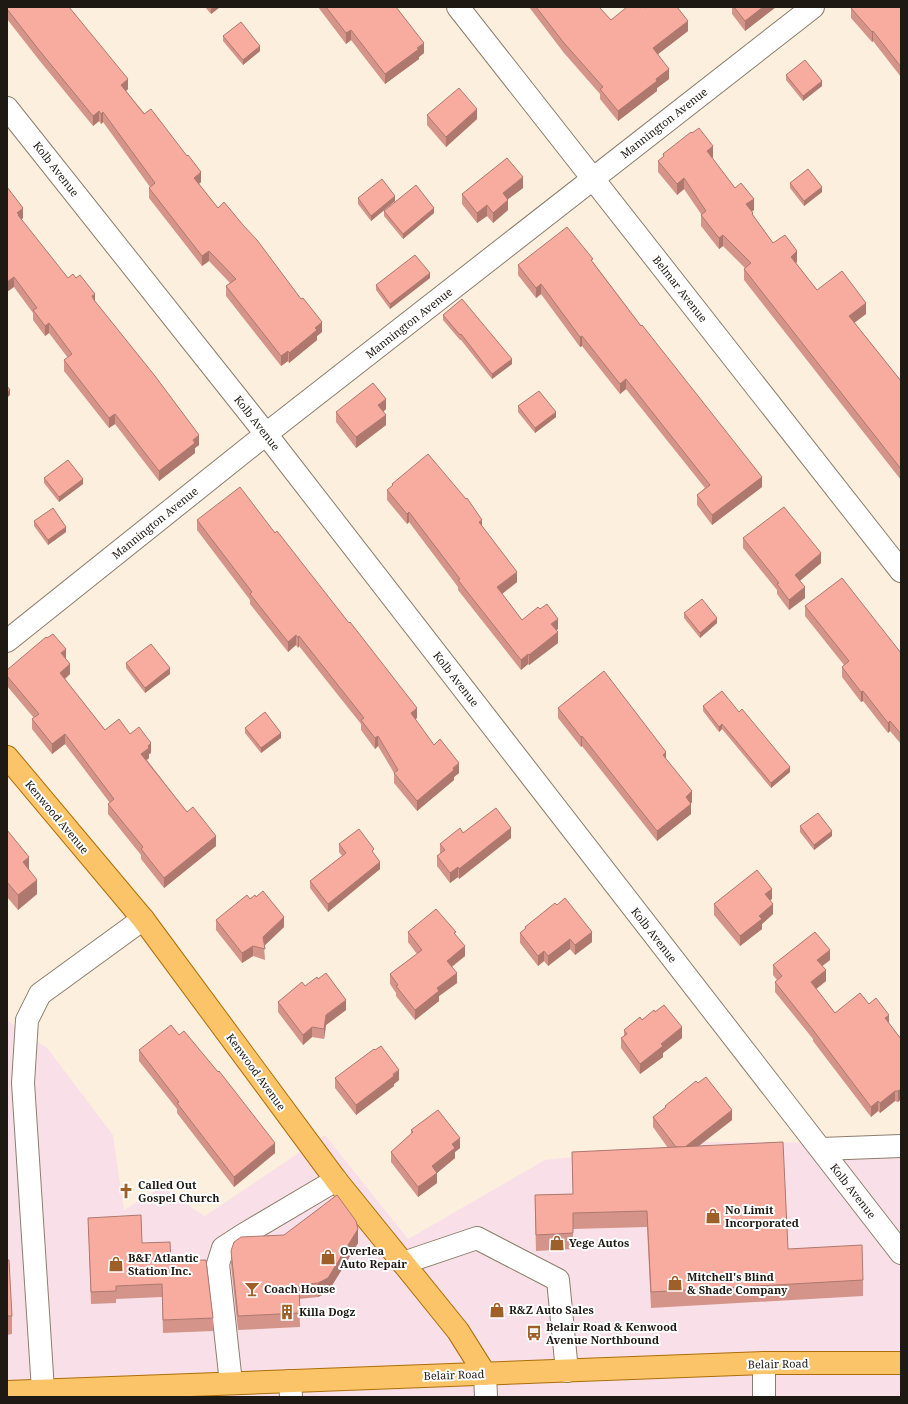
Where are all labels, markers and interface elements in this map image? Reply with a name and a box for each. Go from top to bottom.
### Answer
street label: Mannington Avenue [617,84,710,161]
street label: Kolb Avenue [30,138,83,199]
street label: Belmar Avenue [650,252,711,325]
street label: Mannington Avenue [362,284,455,361]
street label: Kolb Avenue [231,392,284,453]
street label: Mannington Avenue [108,483,201,562]
street label: Kolb Avenue [430,648,483,709]
street label: Kenwood Avenue [22,777,93,857]
street label: Kolb Avenue [628,904,681,965]
street label: Kenwood Avenue [223,1030,289,1113]
street label: Kolb Avenue [827,1160,880,1221]
place label: Called Out Gospel Church [138,1177,220,1205]
church icon: Called Out Gospel Church [117,1182,135,1200]
place label: No Limit Incorporated [725,1202,799,1230]
shop icon: No Limit Incorporated [704,1207,722,1225]
shop icon: Yege Autos [548,1234,566,1252]
place label: Yege Autos [569,1235,629,1250]
place label: Overlea Auto Repair [340,1243,407,1271]
shop icon: Overlea Auto Repair [319,1248,337,1266]
place label: B&F Atlantic Station Inc. [128,1250,199,1278]
shop icon: B&F Atlantic Station Inc. [107,1255,125,1273]
place label: Mitchell's Blind & Shade Company [687,1269,788,1297]
shop icon: Mitchell's Blind & Shade Company [666,1274,684,1292]
bar icon: Coach House [243,1280,261,1298]
place label: Coach House [264,1281,335,1296]
shop icon: R&Z Auto Sales [488,1301,506,1319]
place label: R&Z Auto Sales [509,1302,594,1317]
building icon: Killa Dogz [278,1303,296,1321]
place label: Killa Dogz [299,1304,356,1319]
place label: Belair Road & Kenwood Avenue Northbound [546,1319,677,1347]
bus stop icon: Belair Road & Kenwood Avenue Northbound [525,1324,543,1342]
street label: Belair Road [747,1355,809,1372]
street label: Belair Road [423,1366,485,1383]

